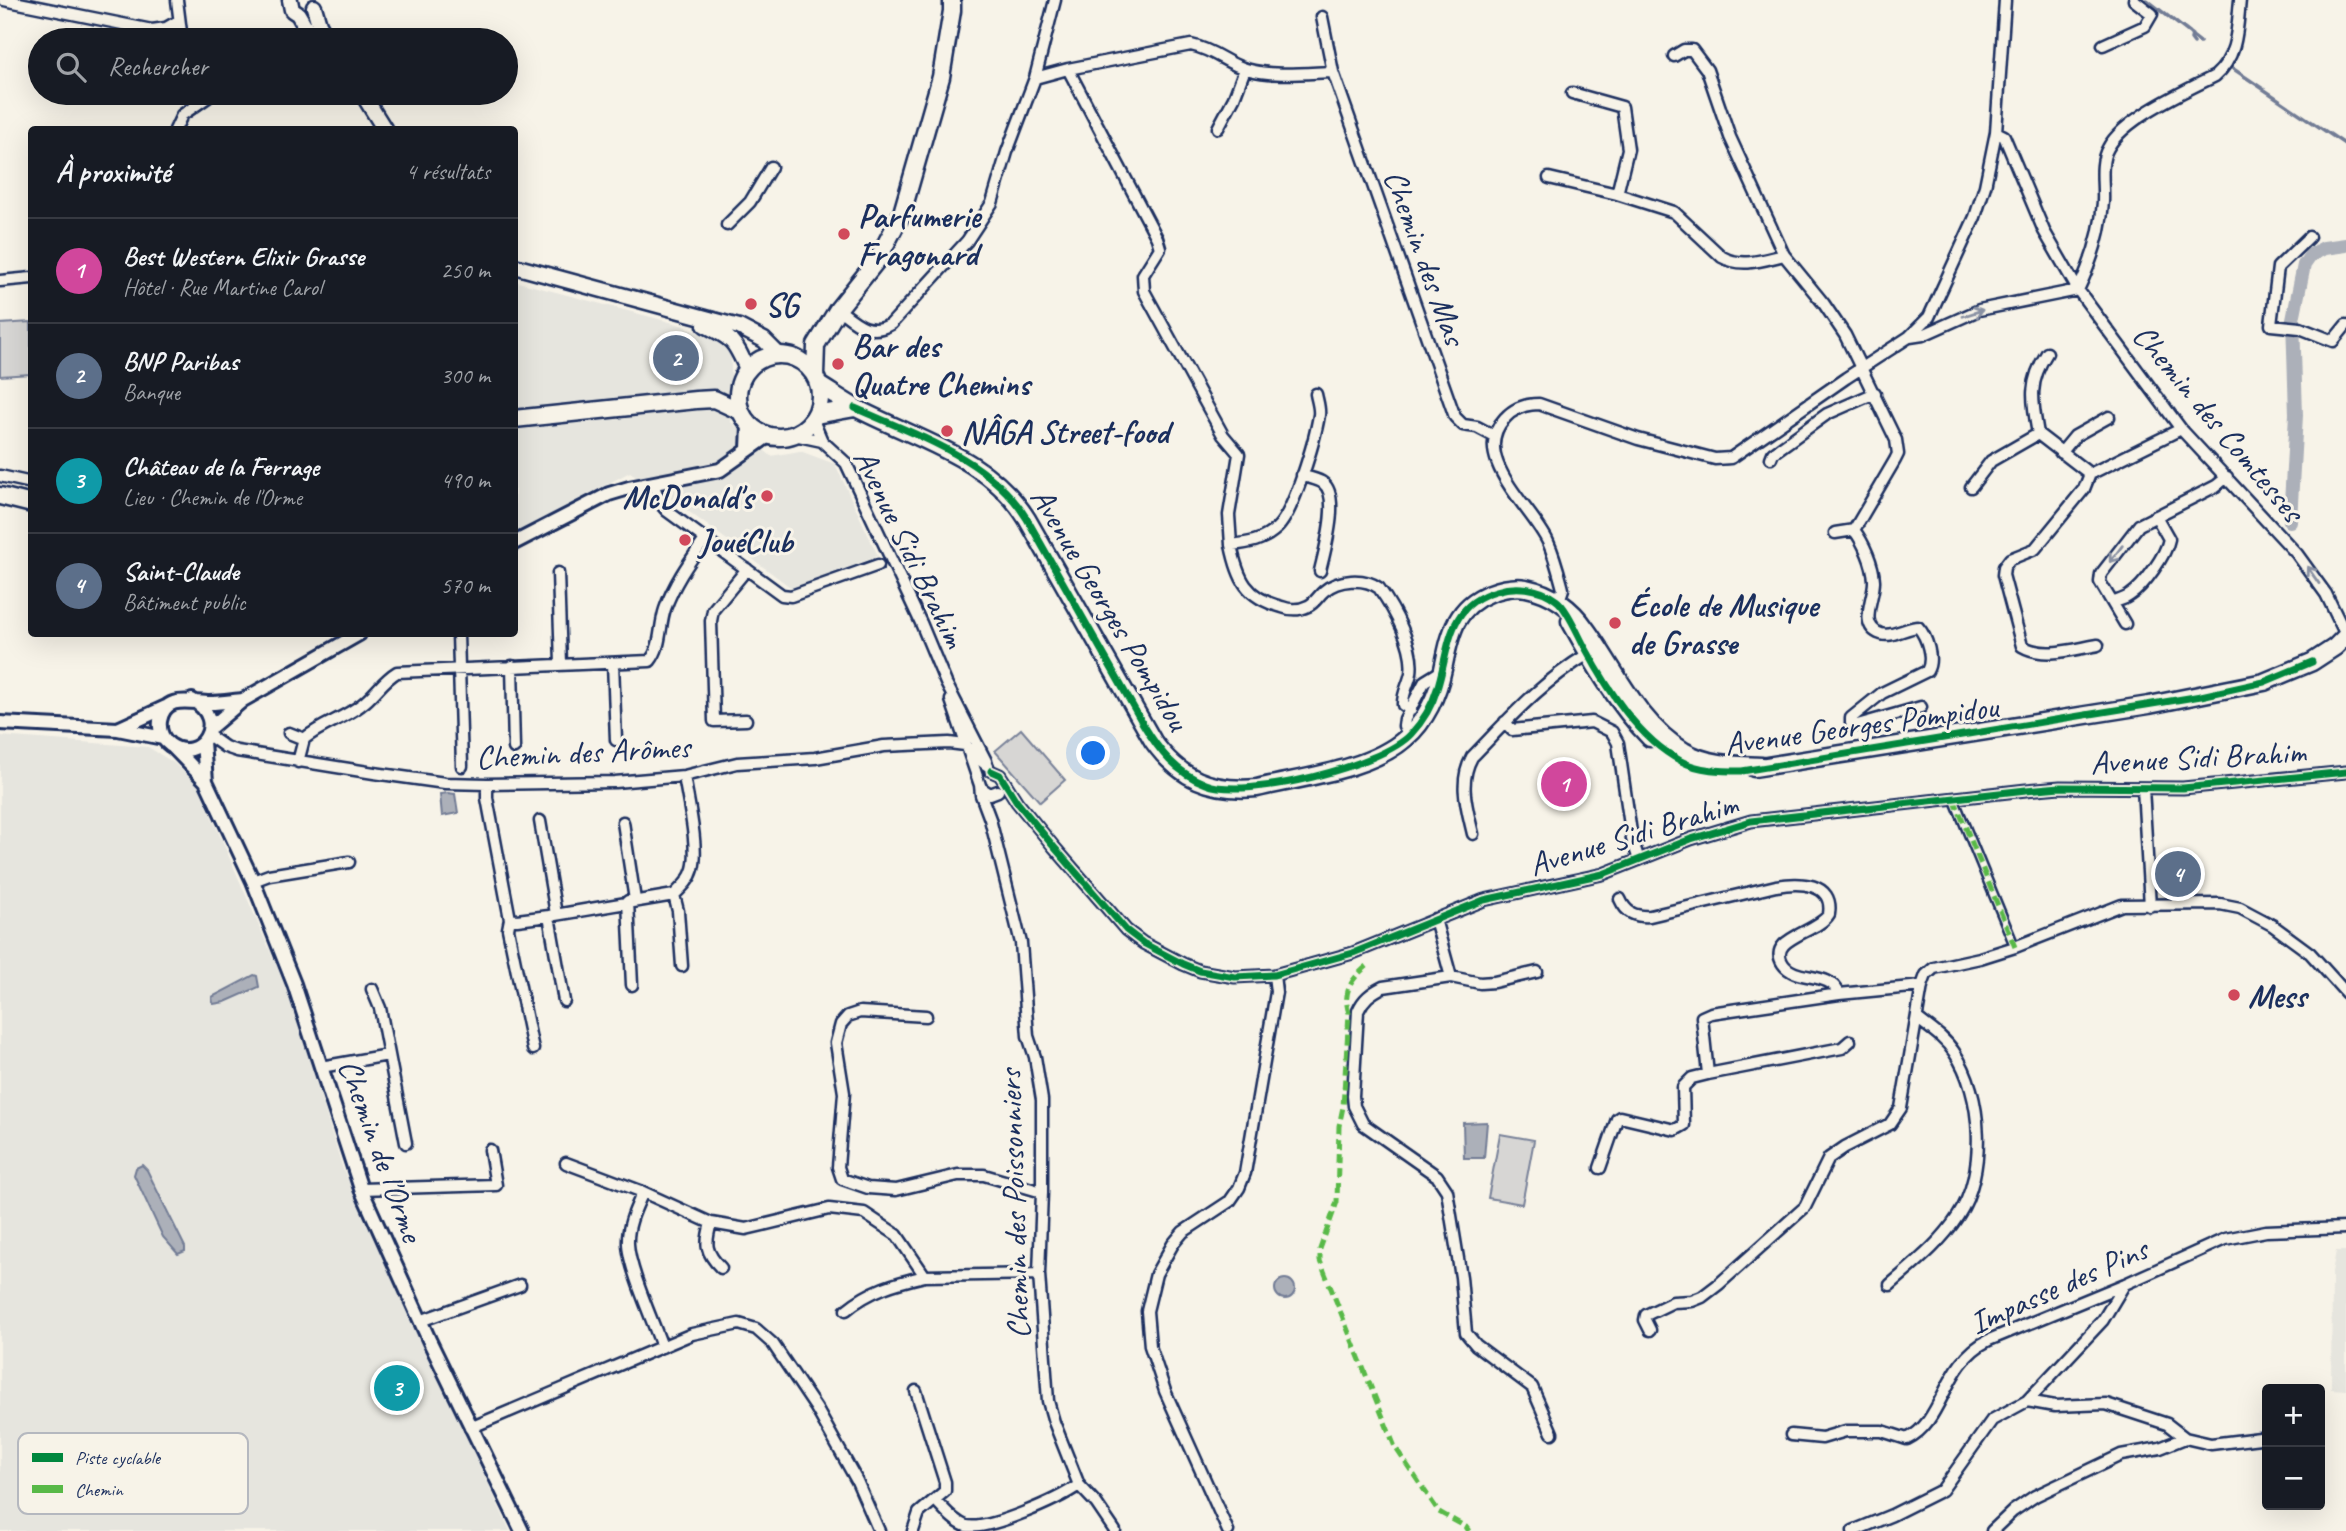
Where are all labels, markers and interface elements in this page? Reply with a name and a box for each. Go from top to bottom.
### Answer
search box [28,28,518,105]
icon: search [52,48,90,86]
text: Rechercher [108,50,208,83]
text: À proximité [56,153,170,191]
text: 4 résultats [406,157,490,186]
street label: Chemin des Mas [1374,164,1477,353]
place label: Parfumerie Fragonard [858,195,983,275]
marker: Parfumerie Fragonard [836,226,852,242]
text: Best Western Elixir Grasse [123,240,364,273]
text: 1 [74,256,84,285]
text: 250 m [441,256,490,285]
text: Hôtel · Rue Martine Carol [123,273,322,302]
place label: SG [765,284,801,326]
marker: SG [743,296,759,312]
one-way arrow [1962,306,1984,319]
street label: Chemin des Comtesses [2123,315,2315,532]
place label: Bar des Quatre Chemins [852,325,1033,405]
pin: 2 [653,332,699,384]
text: BNP Paribas [123,345,238,378]
marker: Bar des Quatre Chemins [830,356,846,372]
text: 2 [74,361,84,390]
text: 300 m [441,361,490,390]
text: Banque [123,378,180,407]
place label: NÂGA Street-food [961,411,1174,453]
marker: NÂGA Street-food [939,423,955,439]
street label: Avenue Sidi Brahim [844,442,977,656]
text: Château de la Ferrage [123,450,319,483]
text: 3 [74,466,84,495]
text: 490 m [441,466,490,495]
place label: McDonald's [622,476,756,518]
street label: Avenue Georges Pompidou [1021,480,1200,739]
text: Lieu · Chemin de l'Orme [123,483,302,512]
marker: McDonald's [759,488,775,504]
place label: JouéClub [697,520,795,562]
marker: JouéClub [677,532,693,548]
one-way arrow [2109,544,2123,563]
text: Saint-Claude [123,555,239,588]
one-way arrow [2306,566,2320,585]
text: 4 [74,571,84,600]
text: 570 m [441,571,490,600]
place label: École de Musique de Grasse [1629,584,1821,664]
text: Bâtiment public [123,588,246,617]
marker: École de Musique de Grasse [1607,615,1623,631]
street label: Avenue Georges Pompidou [1722,685,2002,765]
street label: Chemin des Arômes [475,725,694,779]
street label: Avenue Sidi Brahim [2089,730,2308,784]
your location [1076,736,1110,770]
pin: 1 [1541,758,1587,810]
street label: Avenue Sidi Brahim [1524,782,1744,886]
pin: 4 [2155,848,2201,900]
place label: Mess [2248,975,2310,1017]
marker: Mess [2226,987,2242,1003]
street label: Chemin de l'Orme [329,1053,434,1249]
street label: Chemin des Poissonniers [988,1066,1040,1340]
street label: Impasse des Pins [1963,1227,2157,1344]
pin: 3 [374,1362,420,1414]
map controls [2262,1384,2325,1510]
button: + [2262,1384,2325,1447]
legend [18,1433,248,1514]
text: Piste cyclable [75,1446,162,1470]
button: − [2262,1447,2325,1510]
text: Chemin [75,1478,124,1502]

